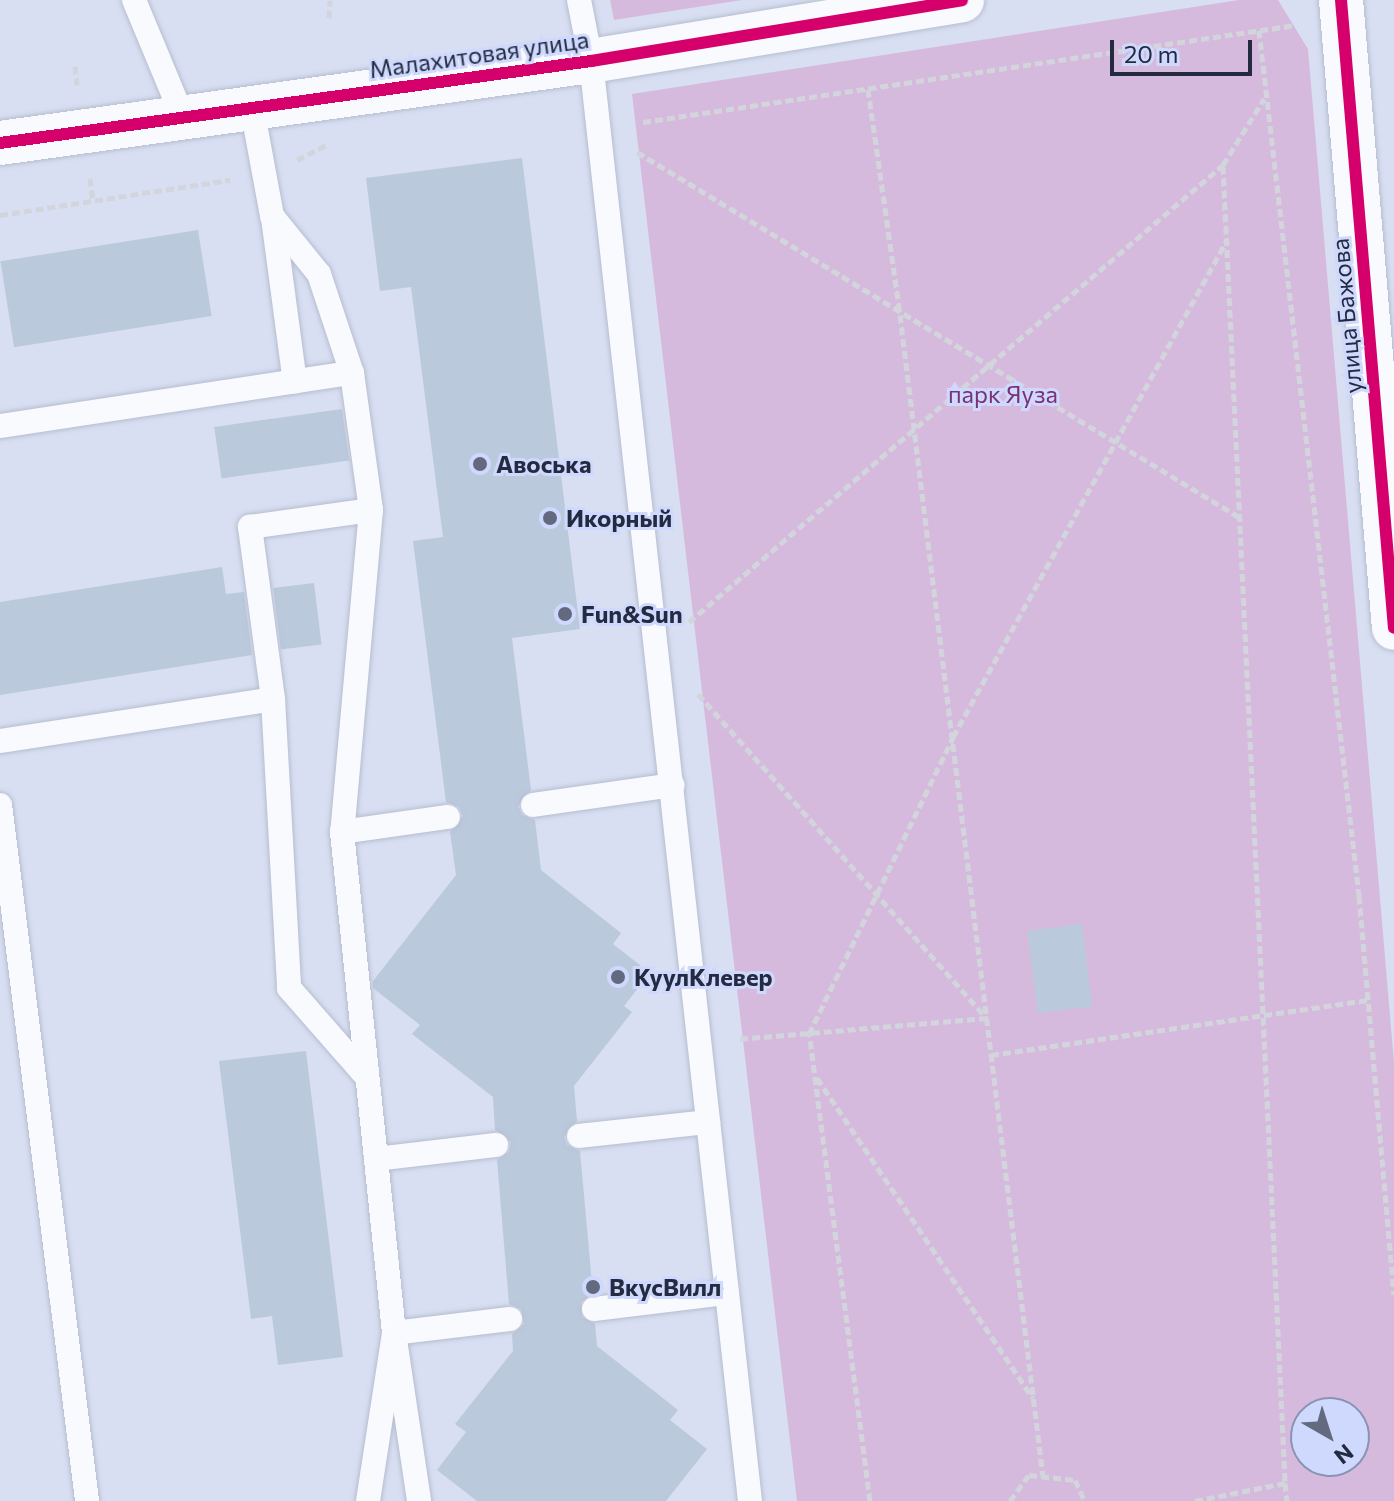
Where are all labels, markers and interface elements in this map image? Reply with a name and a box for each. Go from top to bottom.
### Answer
street label: Малахитовая улица [367,24,591,84]
scale bar [1114,24,1256,74]
text: 20 m [1124,39,1178,68]
street label: улица Бажова [1325,237,1367,395]
park label: парк Яуза [948,380,1058,408]
place label: Авоська [496,450,591,478]
marker: Авоська [471,455,489,473]
place label: Икорный [566,504,672,532]
marker: Икорный [541,509,559,527]
place label: Fun&Sun [581,600,683,628]
marker: Fun&Sun [556,605,574,623]
place label: КуулКлевер [634,963,773,991]
marker: КуулКлевер [609,968,627,986]
place label: ВкусВилл [609,1273,721,1301]
marker: ВкусВилл [584,1278,602,1296]
north arrow [1290,1397,1370,1477]
text: N [1329,1439,1359,1470]

